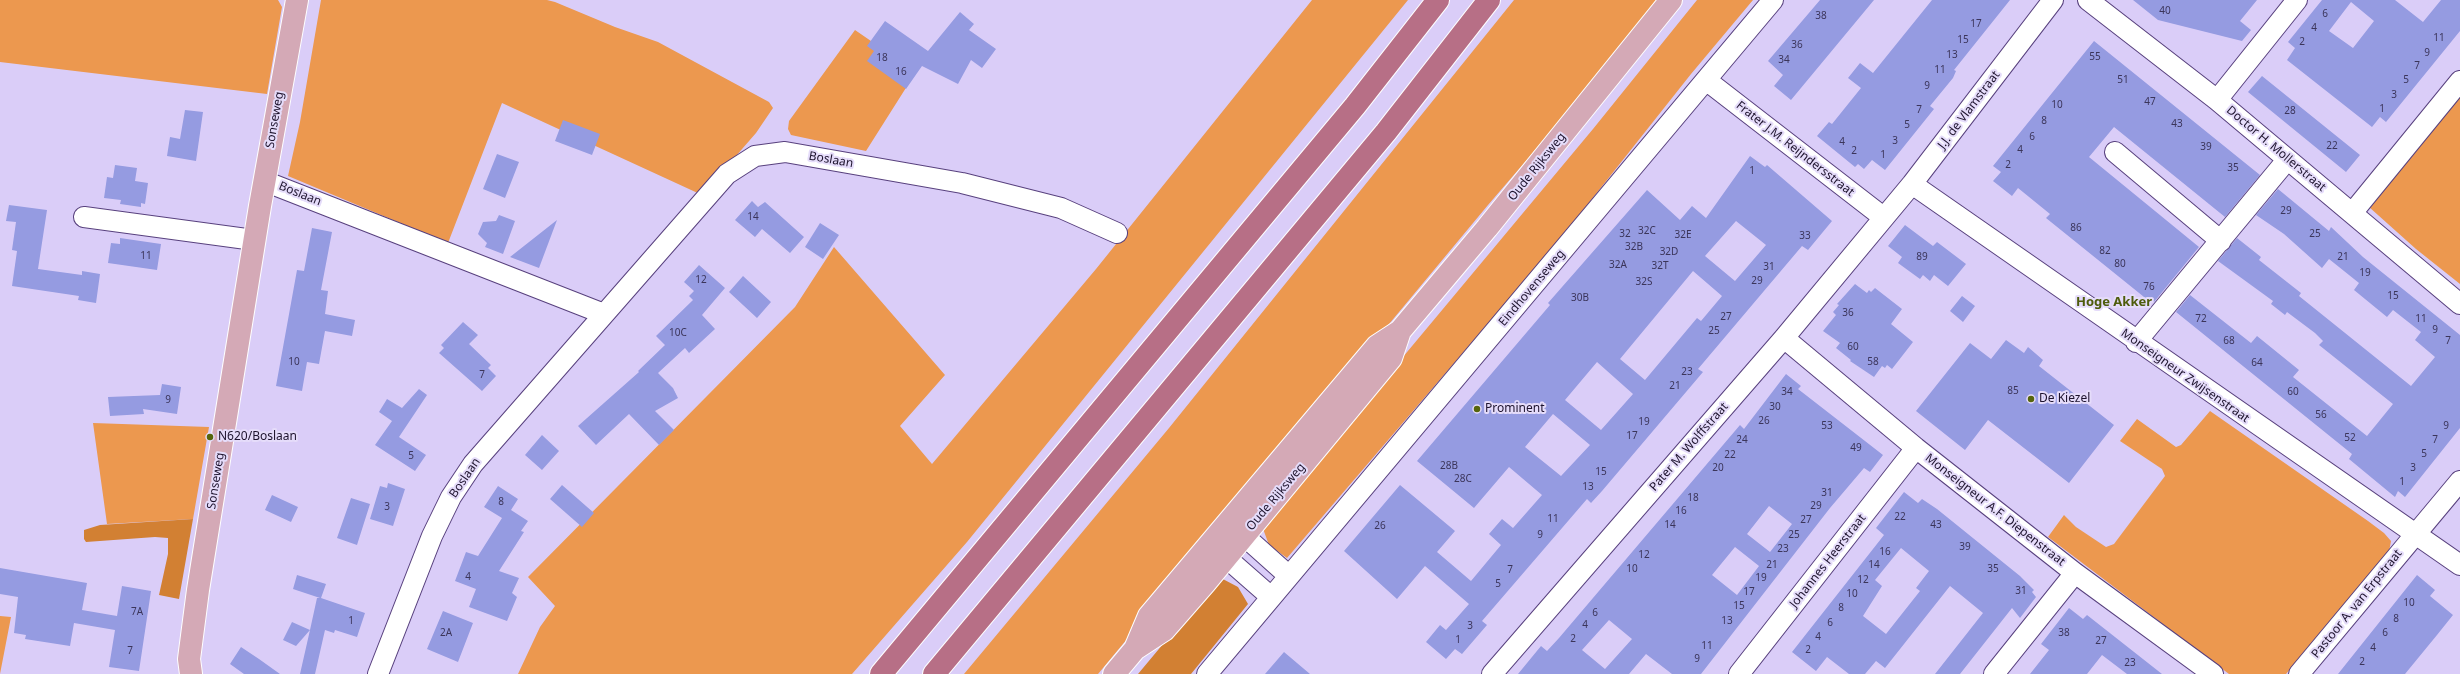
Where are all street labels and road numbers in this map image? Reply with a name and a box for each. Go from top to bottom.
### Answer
street label: J.J. de Vlamstraat [1935,68,2003,152]
street label: Sonseweg [263,91,287,149]
street label: Frater J.M. Reijndersstraat [1733,98,1857,200]
street label: Doctor H. Mollerstraat [2223,103,2329,195]
street label: Oude Rijksweg [1505,130,1569,204]
street label: Boslaan [808,149,854,171]
street label: Boslaan [277,179,323,209]
street label: Eindhovenseweg [1496,247,1568,329]
street label: Monseigneur Zwijsenstraat [2118,326,2252,426]
street label: Pater M. Wolffstraat [1647,400,1731,494]
street label: Monseigneur A.F. Diepenstraat [1922,451,2068,569]
street label: Sonseweg [204,452,228,510]
street label: Boslaan [447,455,483,501]
street label: Oude Rijksweg [1244,460,1308,534]
street label: Johannes Heerstraat [1787,511,1869,611]
street label: Pastoor A. van Erpstraat [2309,547,2405,661]

